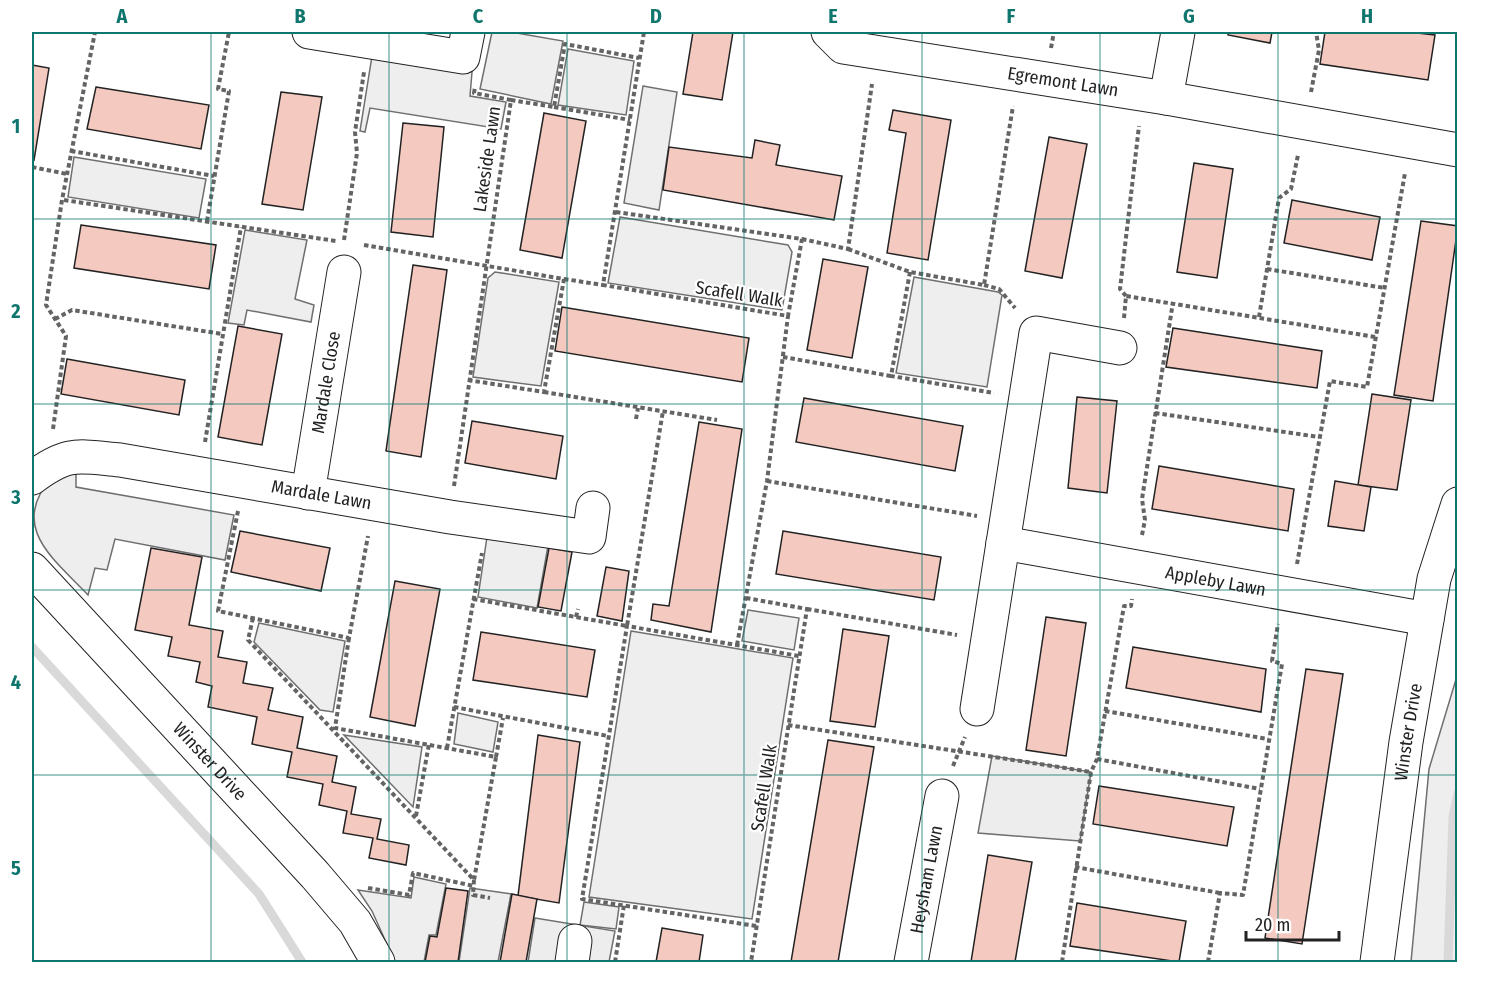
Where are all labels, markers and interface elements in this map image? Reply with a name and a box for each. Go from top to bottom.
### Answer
text: A [116,4,129,28]
text: B [294,4,306,28]
text: C [473,4,484,28]
text: D [650,4,662,28]
text: E [828,4,838,28]
text: F [1007,4,1016,28]
text: G [1183,4,1195,28]
text: H [1361,4,1373,28]
street label: Egremont Lawn [1006,62,1120,101]
street label: Lakeside Lawn [469,105,505,213]
text: 1 [12,114,20,138]
street label: Scafell Walk [694,276,785,312]
text: 2 [10,299,21,323]
street label: Mardale Close [307,330,345,435]
street label: Mardale Lawn [270,475,373,514]
text: 3 [10,485,21,509]
street label: Appleby Lawn [1164,561,1268,601]
text: 4 [11,670,21,694]
street label: Winster Drive [1390,682,1427,782]
street label: Winster Drive [168,718,251,805]
street label: Scafell Walk [746,742,782,833]
street label: Heysham Lawn [906,824,947,935]
text: 5 [11,856,21,880]
scale bar [1246,904,1339,942]
text: 20 m [1255,914,1290,936]

